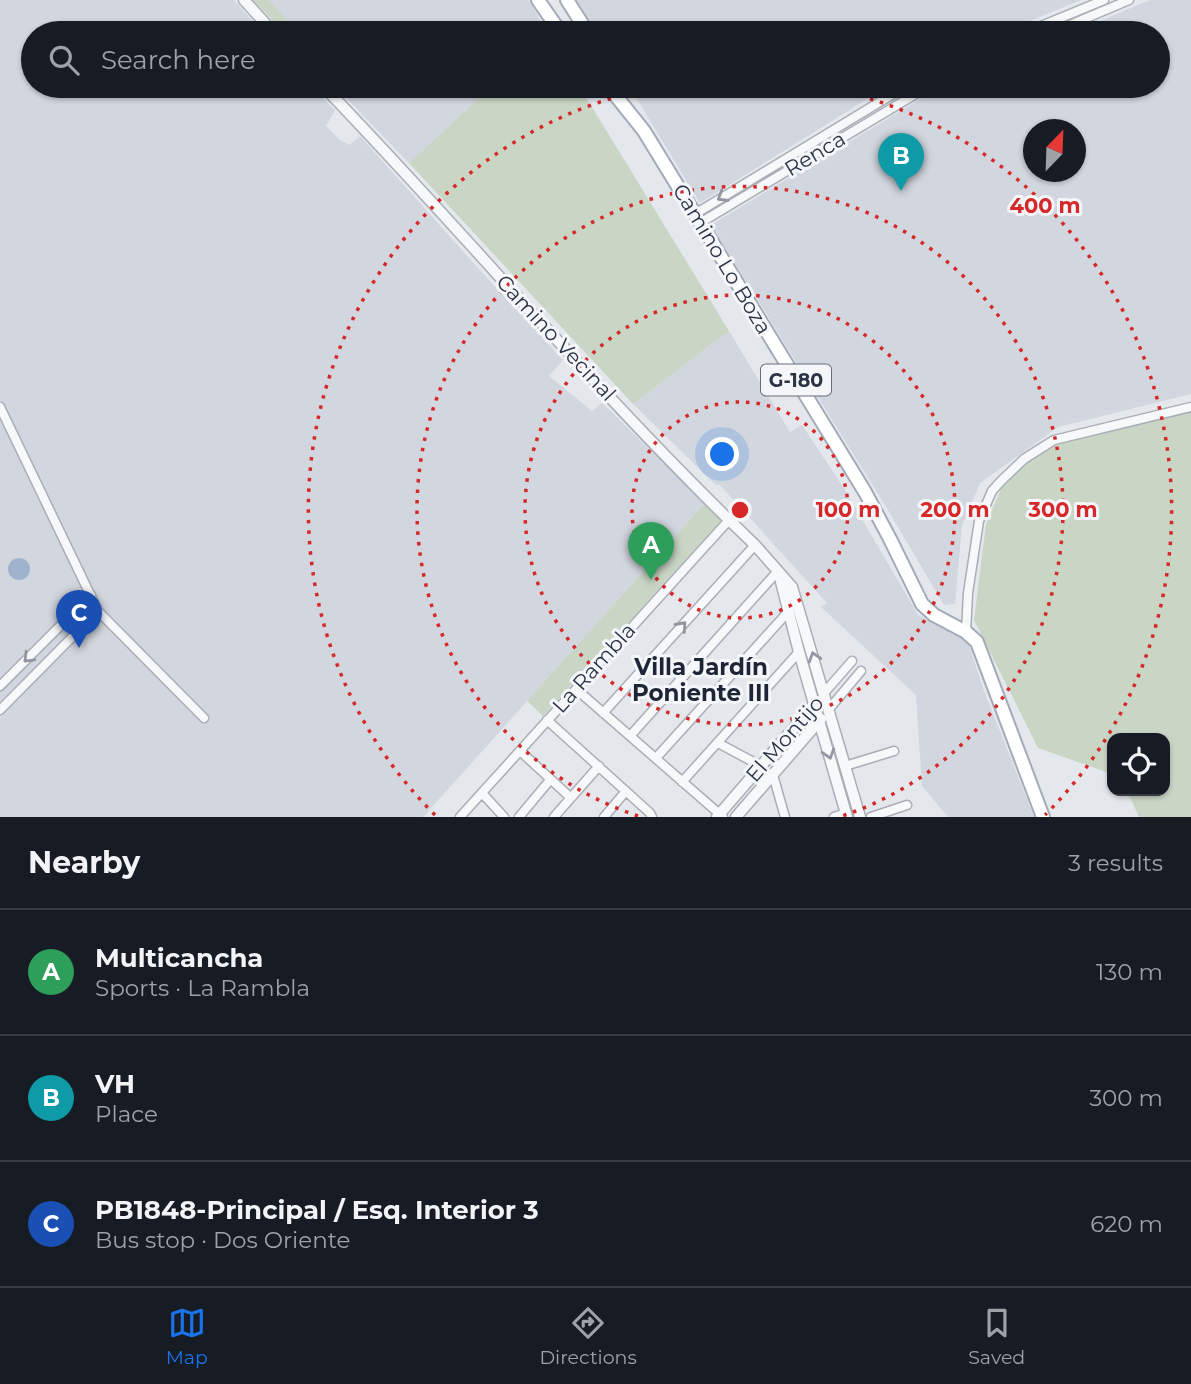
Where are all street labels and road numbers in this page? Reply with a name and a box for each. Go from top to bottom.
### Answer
street label: Renca [780,126,850,181]
street label: Camino Lo Boza [668,179,777,338]
street label: Camino Vecinal [491,269,621,406]
road number: G-180 [761,364,831,396]
street label: La Rambla [547,618,640,718]
street label: El Montijo [741,691,829,787]

